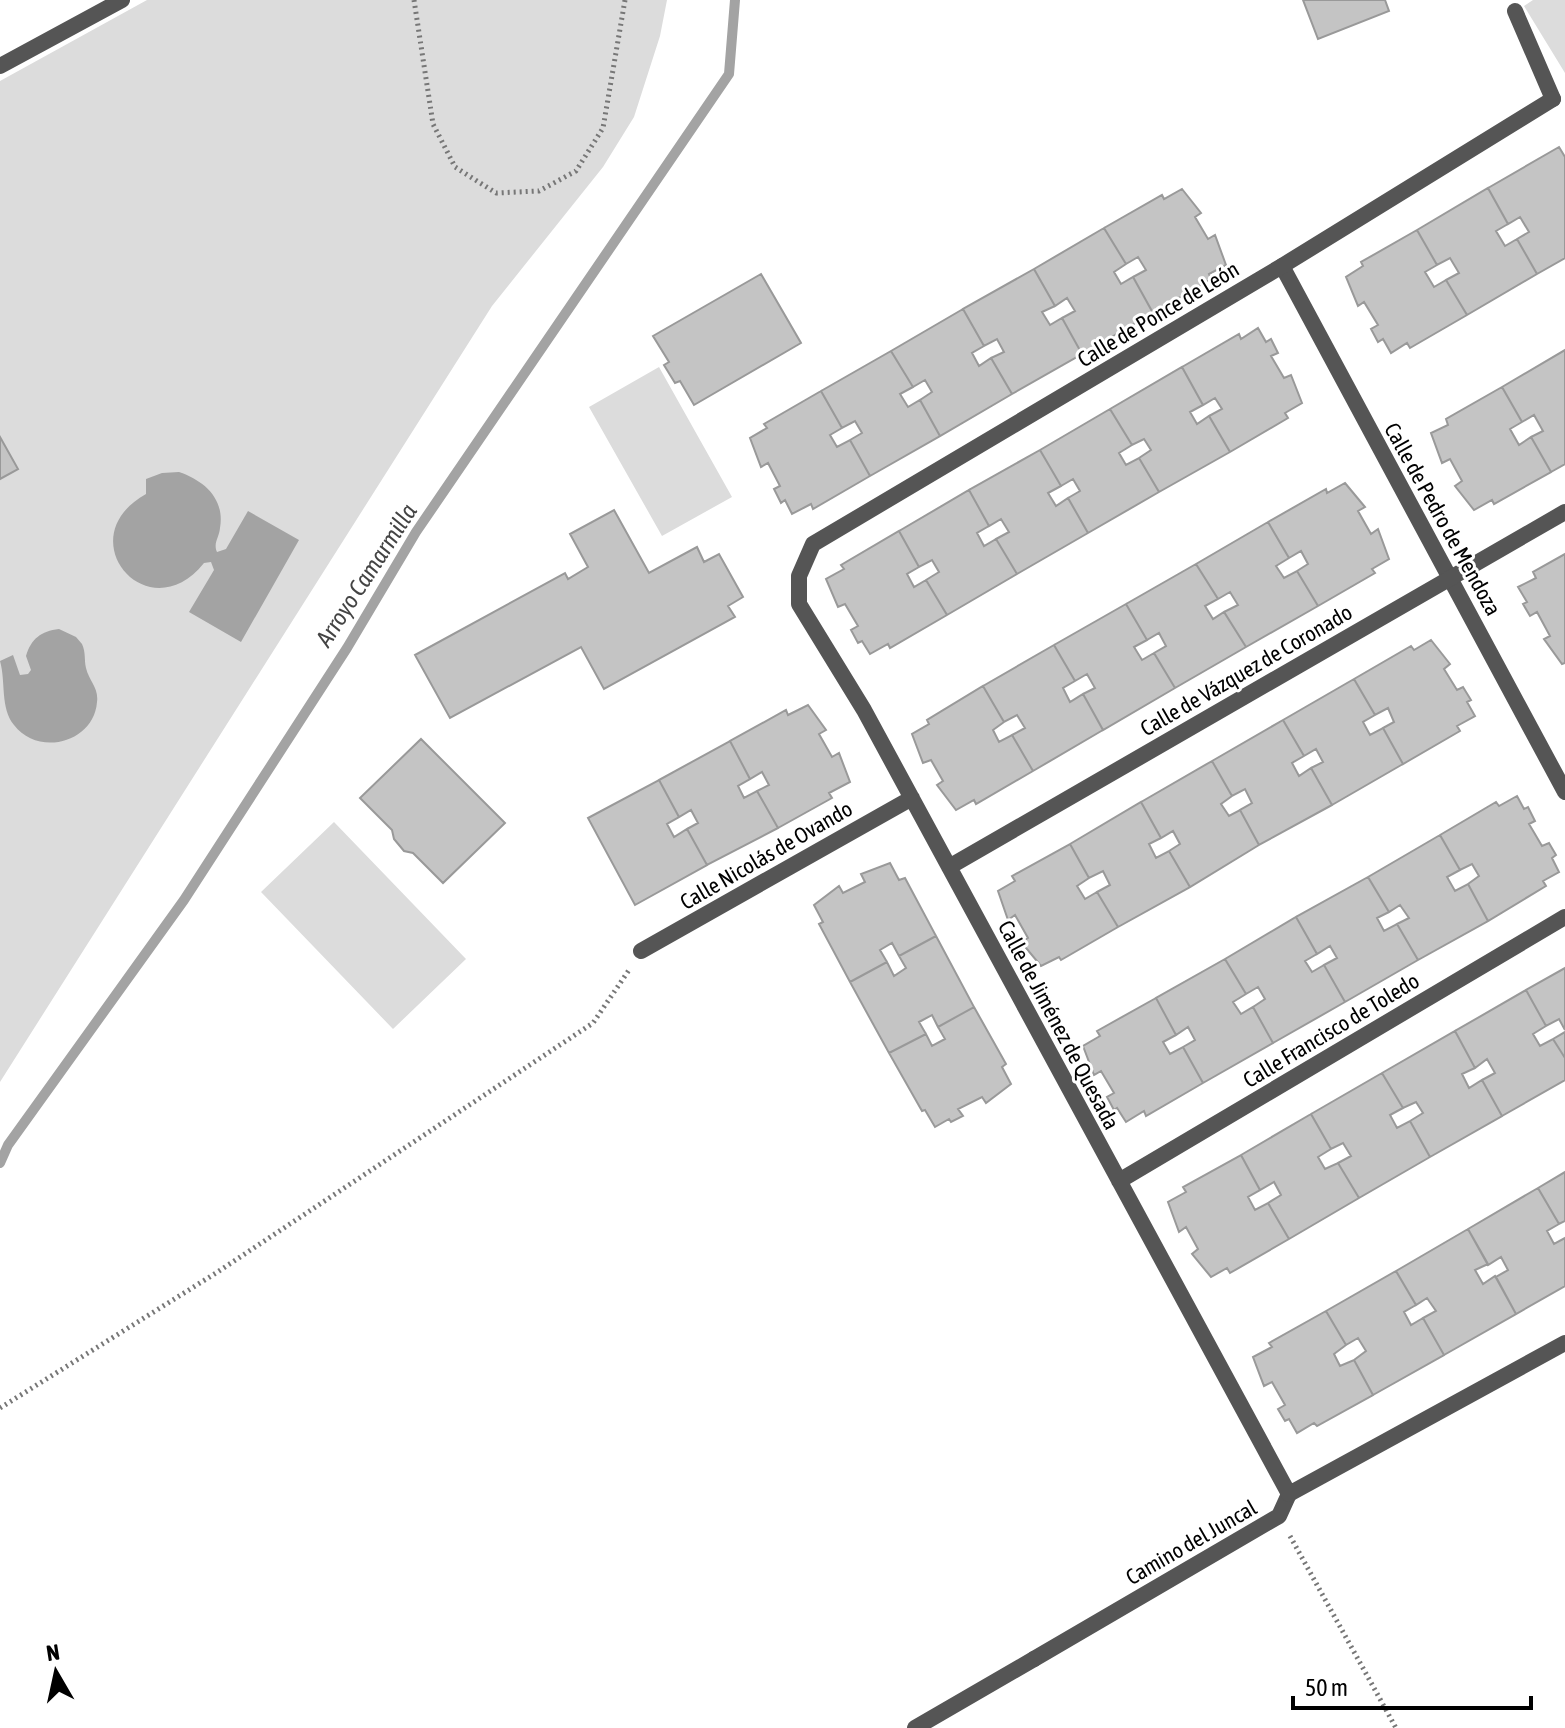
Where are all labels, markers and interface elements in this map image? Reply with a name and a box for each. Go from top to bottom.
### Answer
street label: Calle de Ponce de León [1073,256,1243,372]
street label: Calle de Pedro de Mendoza [1379,418,1507,620]
water label: Arroyo Camarmilla [309,499,422,652]
street label: Calle de Vázquez de Coronado [1135,599,1357,741]
street label: Calle Nicolás de Ovando [675,795,857,915]
street label: Calle de Jiménez de Quesada [993,916,1125,1134]
street label: Calle Francisco de Toledo [1238,967,1424,1093]
street label: Camino del Juncal [1121,1494,1261,1590]
north arrow [16,1632,96,1712]
text: N [44,1638,61,1666]
scale bar [1293,1660,1531,1710]
text: 50 m [1305,1674,1348,1701]

